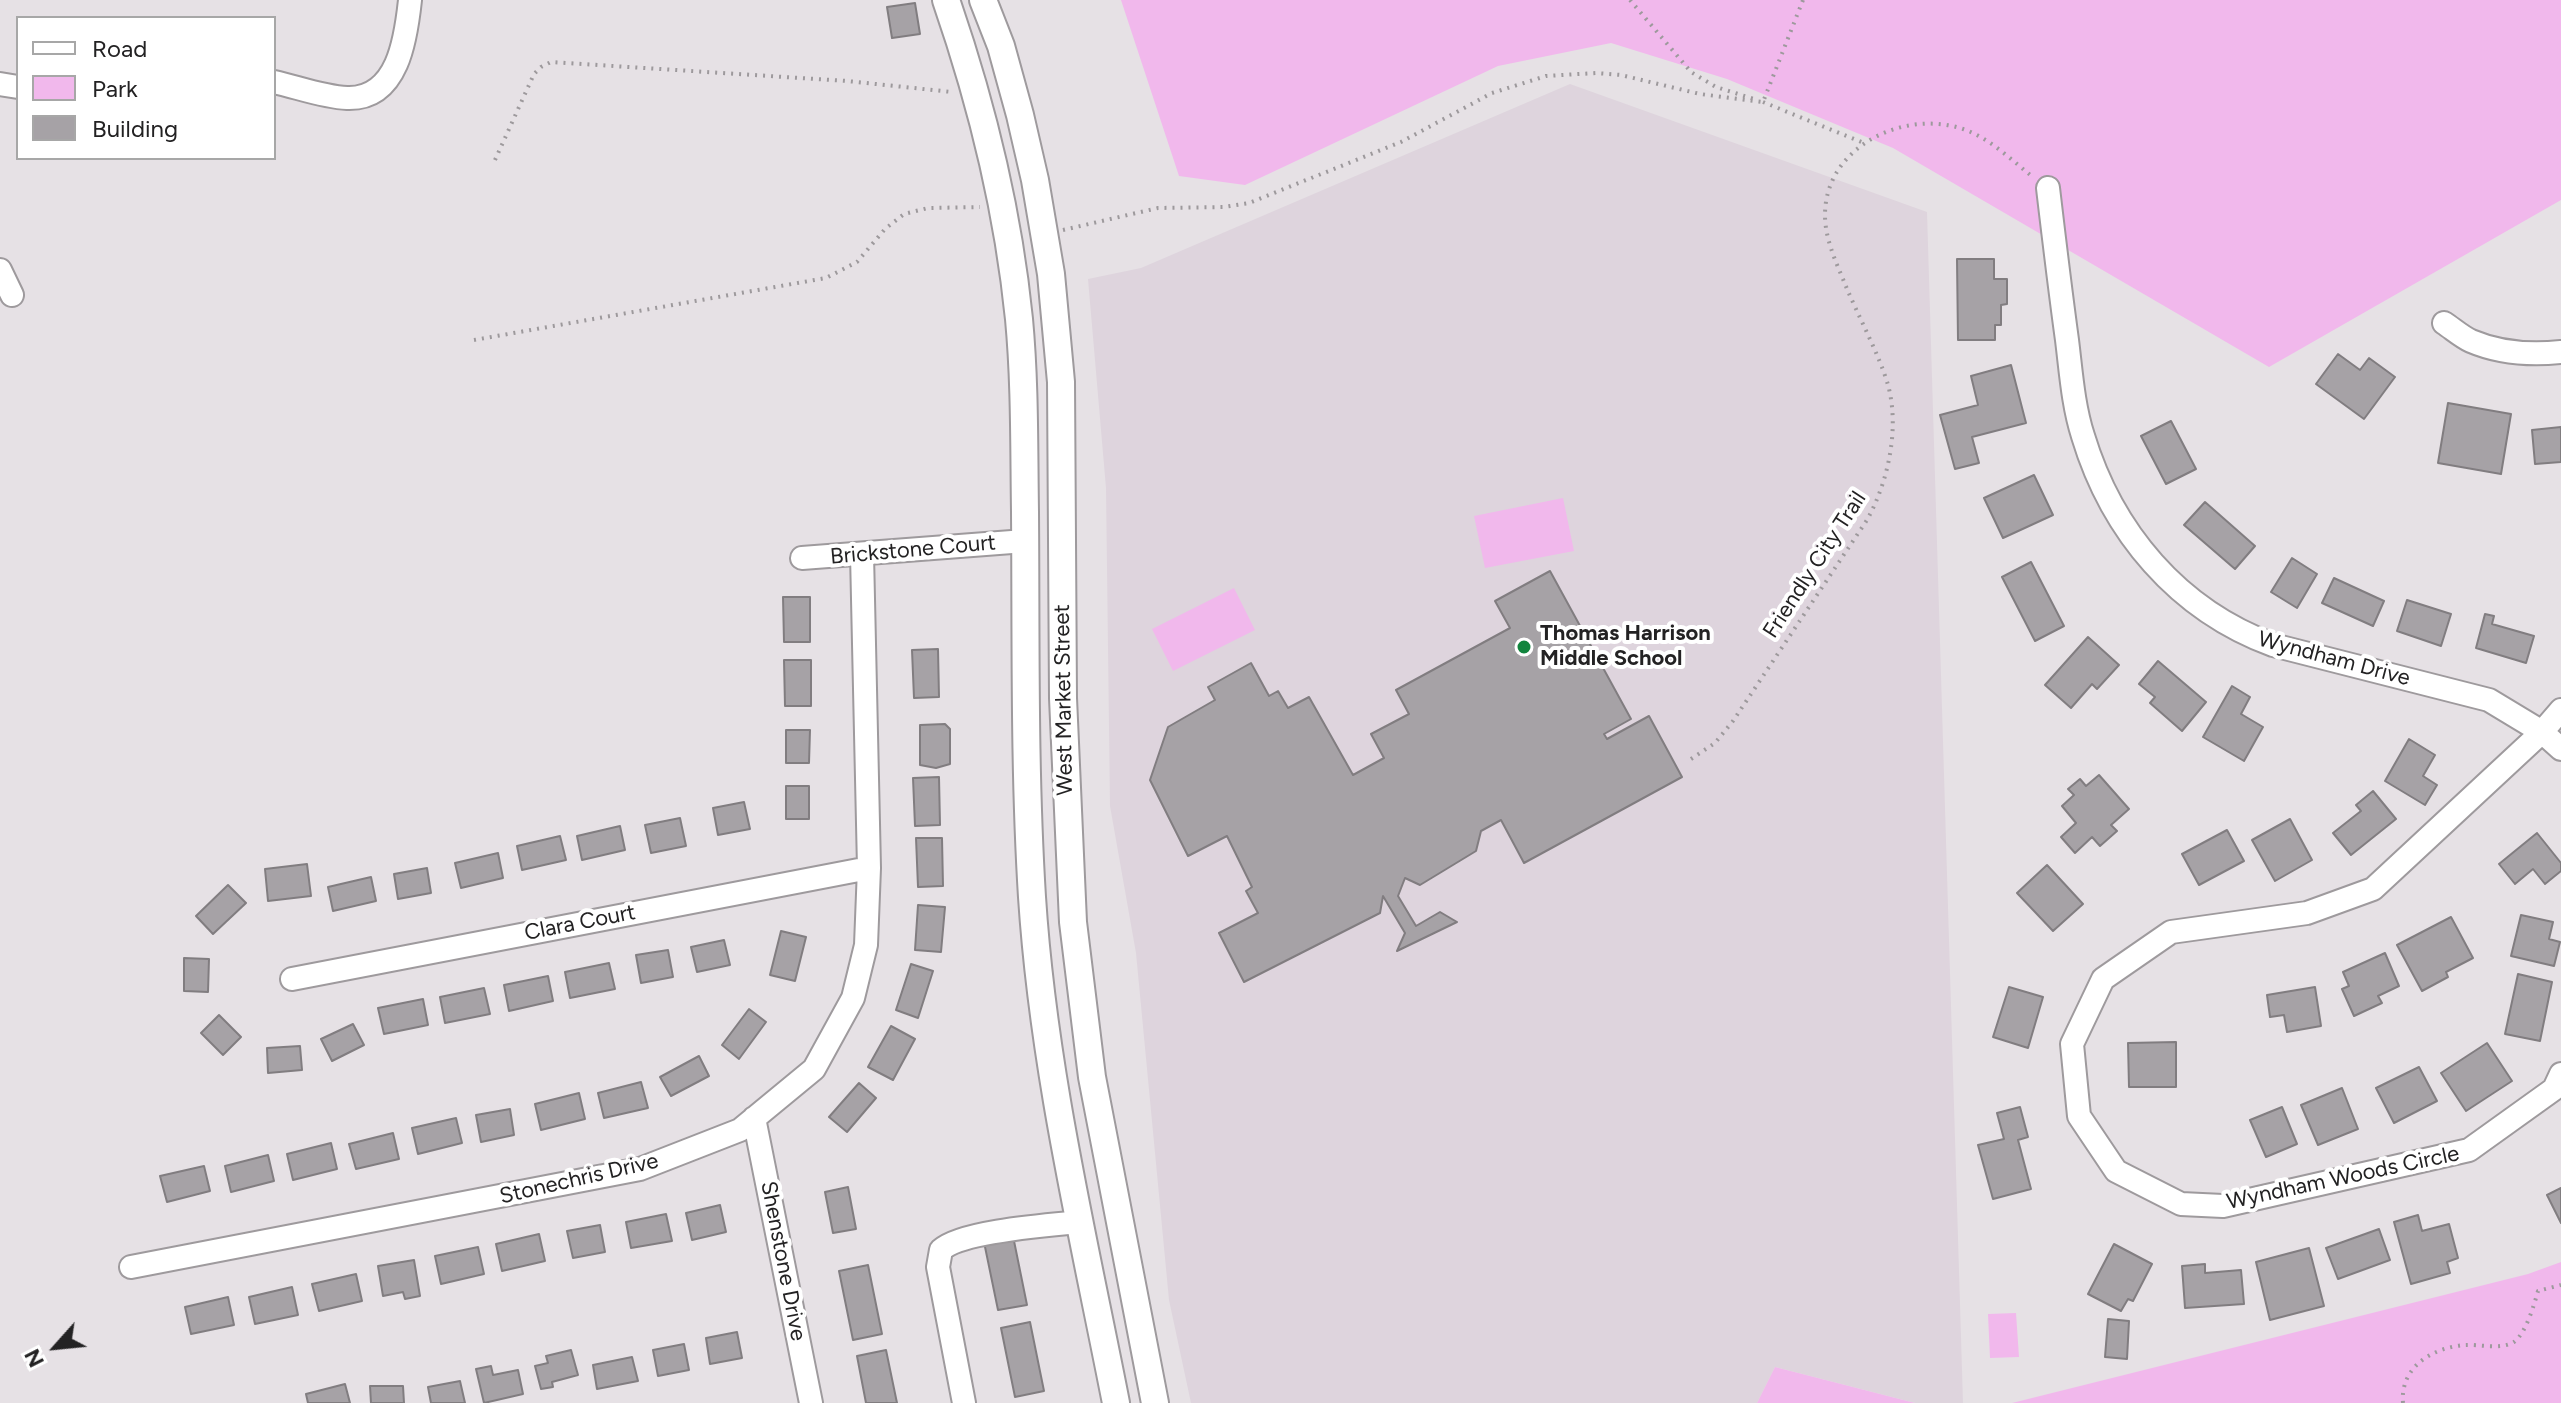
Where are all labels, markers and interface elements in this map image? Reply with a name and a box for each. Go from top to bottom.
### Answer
legend [16,16,276,160]
text: Road [92,34,147,63]
text: Park [92,74,138,103]
text: Building [92,114,178,143]
street label: Friendly City Trail [1758,487,1872,643]
street label: Brickstone Court [829,530,997,570]
street label: West Market Street [1049,604,1079,796]
place label: Thomas Harrison Middle School [1540,621,1711,672]
street label: Wyndham Drive [2255,626,2413,692]
marker: Thomas Harrison Middle School [1515,638,1533,656]
street label: Clara Court [522,899,638,947]
street label: Wyndham Woods Circle [2224,1140,2462,1216]
street label: Stonechris Drive [497,1148,661,1210]
street label: Shenstone Drive [755,1179,811,1343]
north arrow [16,1307,96,1387]
text: N [18,1344,50,1372]

